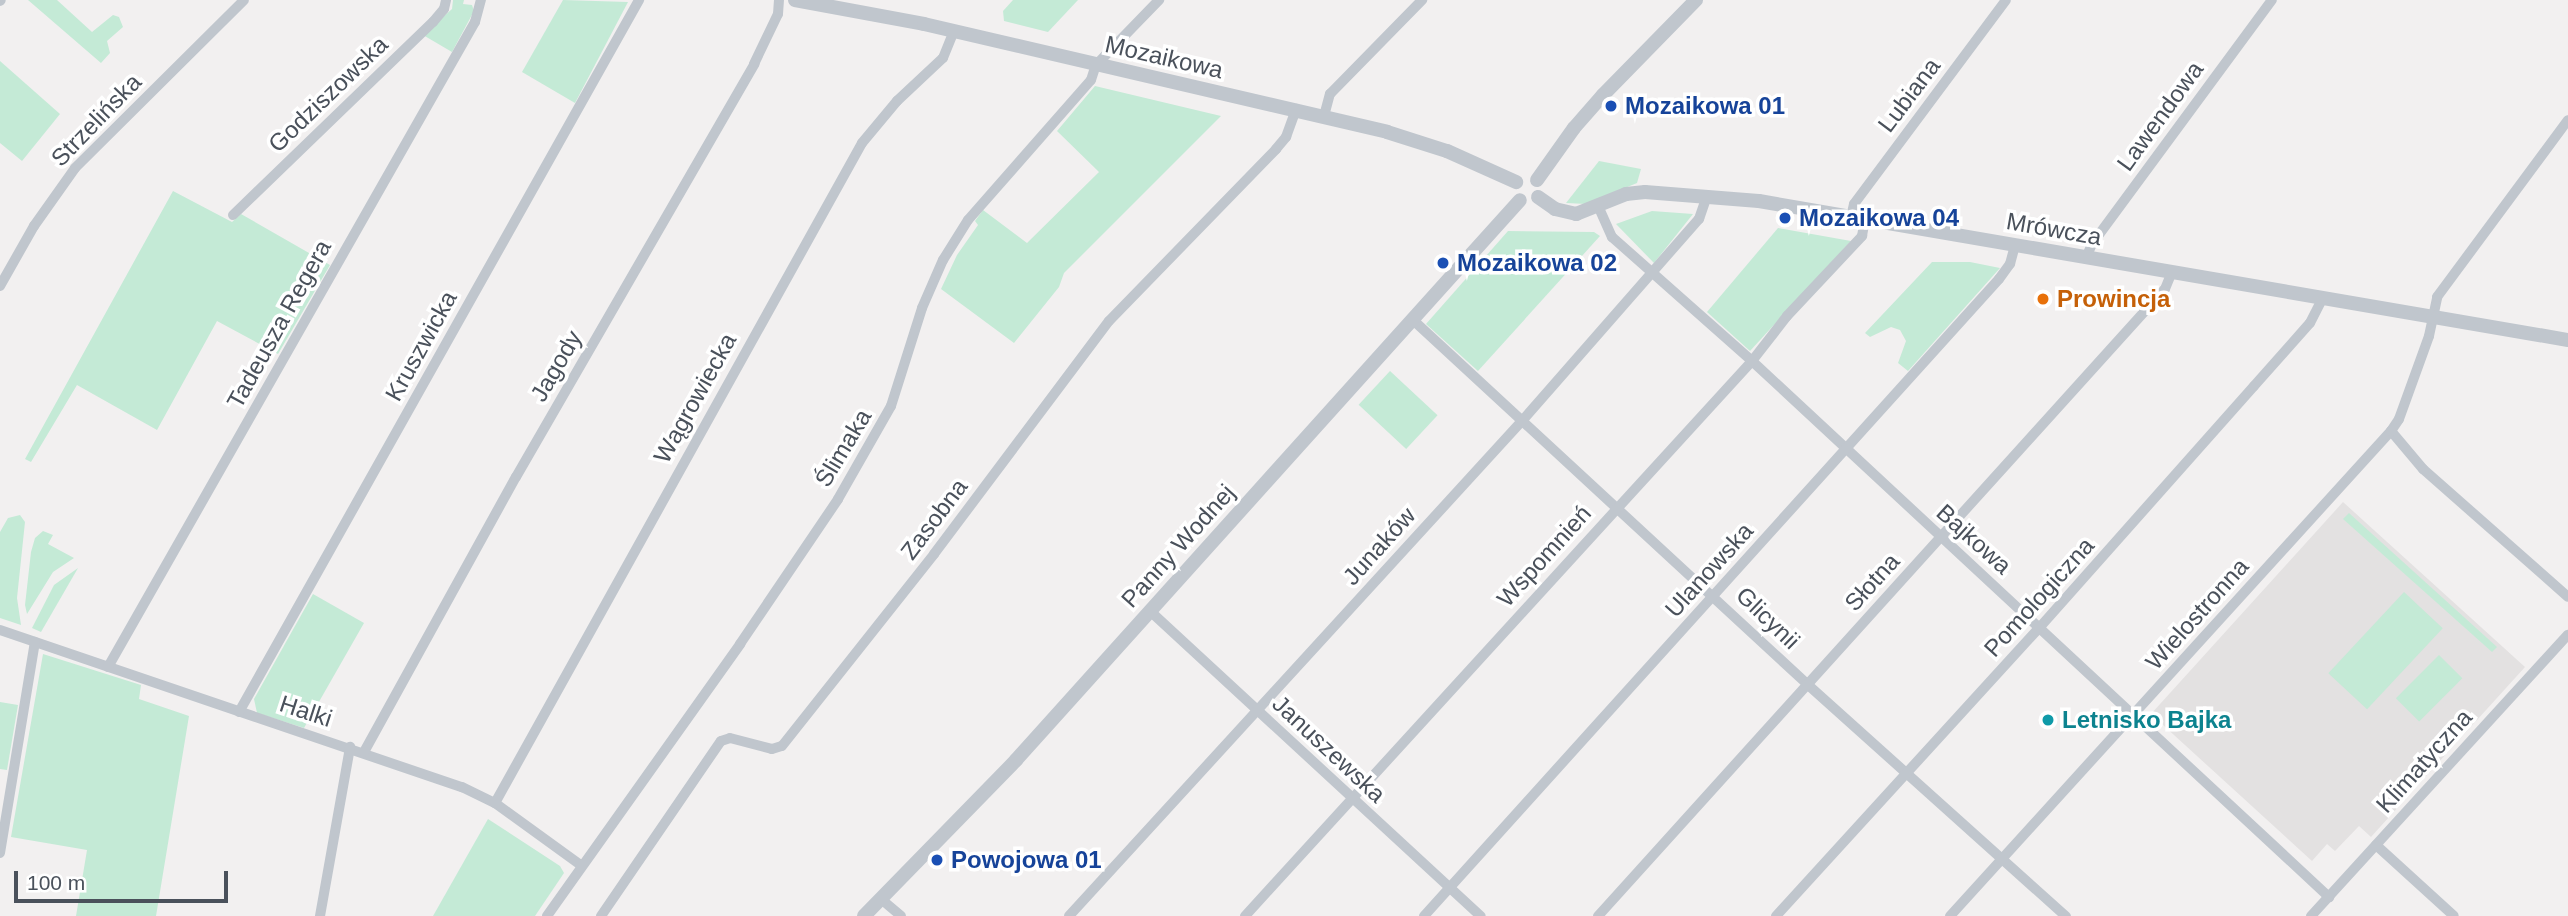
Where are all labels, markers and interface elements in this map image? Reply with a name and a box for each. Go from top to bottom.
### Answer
street label: Mozaikowa [1102,29,1226,85]
street label: Godziszowska [262,30,394,158]
street label: Lubiana [1872,52,1946,138]
street label: Lawendowa [2111,56,2209,176]
street label: Strzelińska [45,68,147,172]
place label: Mozaikowa 01 [1625,92,1785,120]
marker: Mozaikowa 01 [1603,98,1619,114]
place label: Mozaikowa 04 [1799,204,1959,232]
street label: Mrówcza [2004,206,2104,252]
marker: Mozaikowa 04 [1777,210,1793,226]
street label: Tadeusza Regera [221,235,337,413]
place label: Mozaikowa 02 [1457,249,1617,277]
marker: Mozaikowa 02 [1435,255,1451,271]
place label: Prowincja [2057,285,2170,313]
street label: Kruszwicka [379,286,463,406]
marker: Prowincja [2035,291,2051,307]
street label: Jagody [524,325,588,407]
street label: Wągrowiecka [647,328,743,468]
street label: Ślimaka [809,404,877,492]
street label: Zasobna [894,473,974,565]
street label: Panny Wodnej [1115,479,1241,613]
street label: Bajkowa [1931,498,2017,580]
street label: Wspomnień [1491,499,1597,613]
street label: Junaków [1337,501,1421,591]
street label: Ulanowska [1659,517,1759,623]
street label: Pomologiczna [1978,531,2100,663]
street label: Słotna [1839,547,1905,617]
street label: Wielostronna [2139,552,2255,676]
street label: Glicynii [1730,581,1806,655]
street label: Halki [276,689,336,733]
street label: Januszewska [1266,689,1392,809]
street label: Klimatyczna [2370,703,2478,819]
place label: Letnisko Bajka [2062,706,2231,734]
marker: Letnisko Bajka [2040,712,2056,728]
place label: Powojowa 01 [951,846,1102,874]
marker: Powojowa 01 [929,852,945,868]
scale bar [18,856,231,900]
text: 100 m [27,871,85,894]

